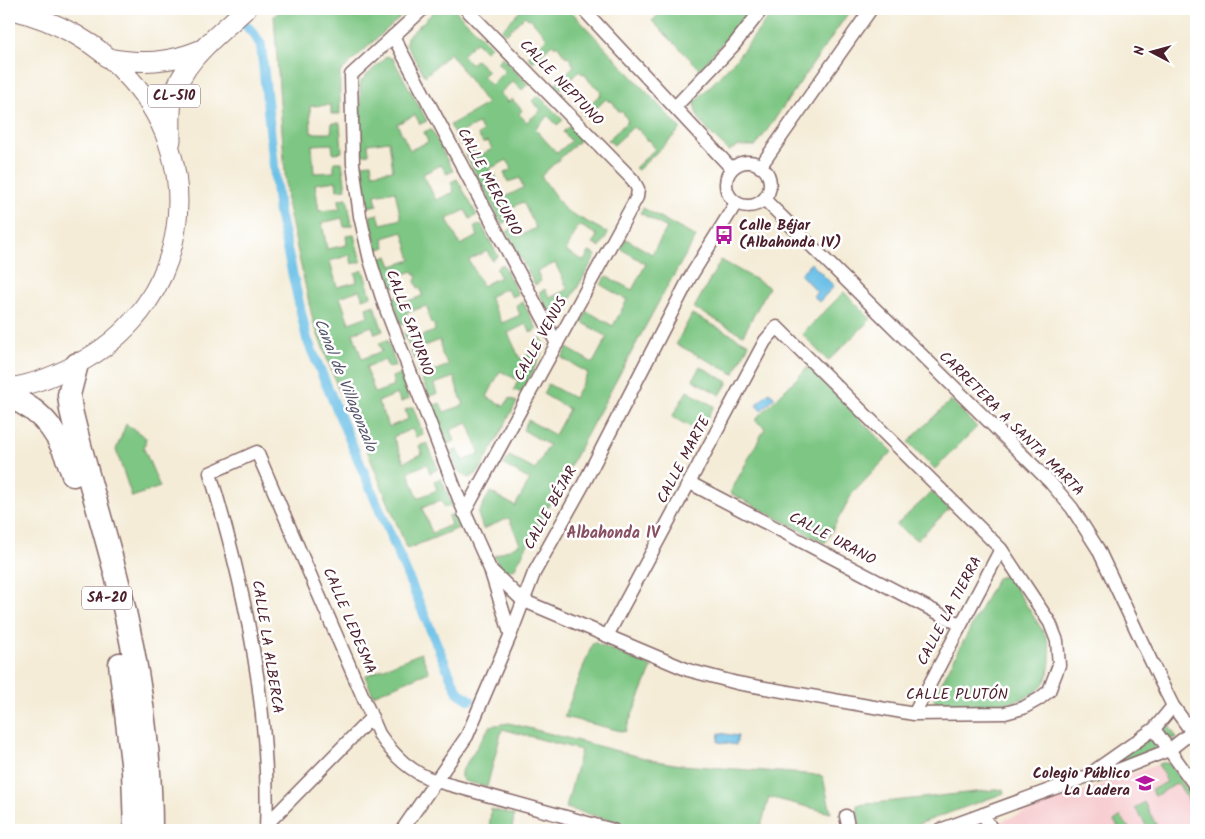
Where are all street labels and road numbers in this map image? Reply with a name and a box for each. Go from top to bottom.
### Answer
street label: CALLE NEPTUNO [513,34,609,132]
road number: CL-510 [148,84,200,108]
street label: CALLE MERCURIO [450,124,528,240]
street label: CALLE SATURNO [379,267,439,379]
street label: CALLE VENUS [508,292,574,386]
street label: CARRETERA A SANTA MARTA [933,346,1089,502]
street label: CALLE MARTE [651,411,718,508]
street label: CALLE BÉJAR [518,462,584,554]
street label: CALLE URANO [784,506,880,572]
street label: CALLE LA TIERRA [911,552,989,670]
street label: CALLE LEDESMA [316,564,382,678]
street label: CALLE LA ALBERCA [245,578,289,716]
road number: SA-20 [82,586,132,610]
street label: CALLE PLUTÓN [906,683,1008,707]

